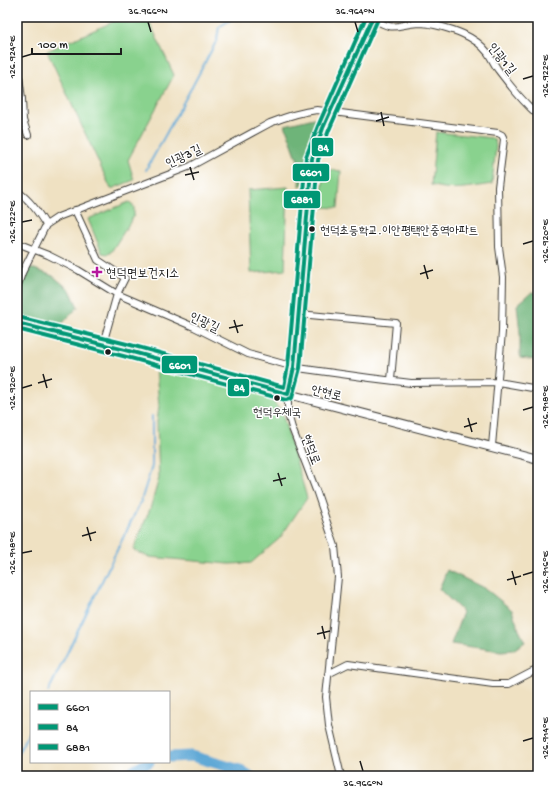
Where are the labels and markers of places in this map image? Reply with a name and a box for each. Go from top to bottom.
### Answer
marker: 현덕초등학교.이안평택안중역아파트 [307,224,317,234]
place label: 현덕초등학교.이안평택안중역아파트 [320,225,478,239]
marker: 현덕면보건지소 [91,266,103,278]
place label: 현덕면보건지소 [106,267,179,282]
unlabelled marker [103,347,113,357]
marker: 현덕우체국 [272,393,282,403]
place label: 현덕우체국 [253,407,301,421]

